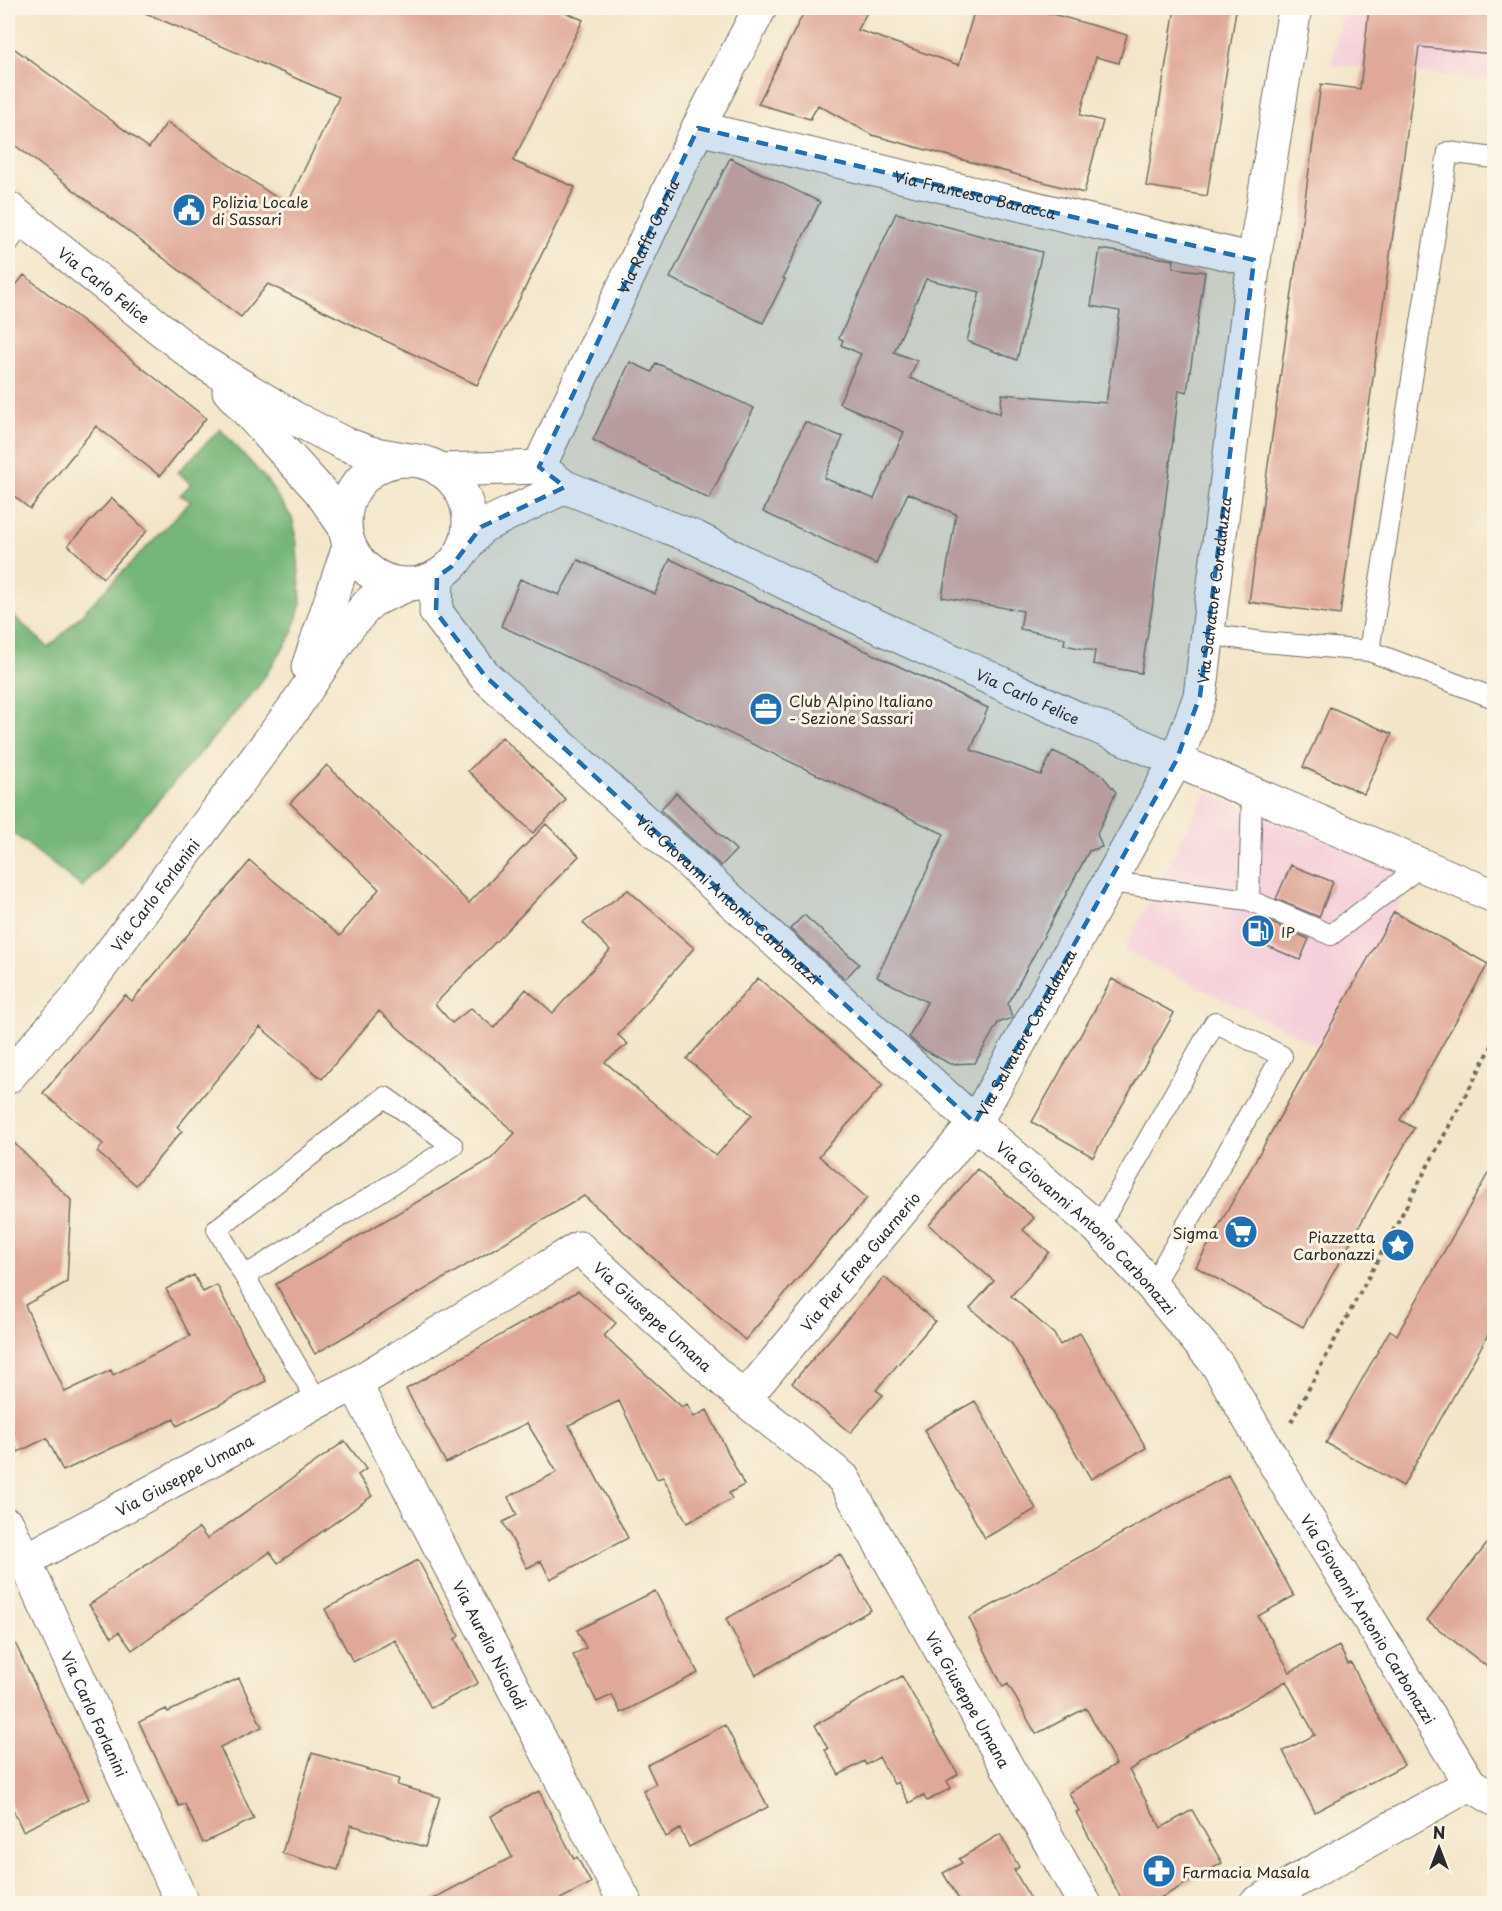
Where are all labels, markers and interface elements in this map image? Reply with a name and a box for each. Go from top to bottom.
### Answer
street label: Via Francesco Baracca [892,163,1059,224]
street label: Via Raffa Garzia [611,174,684,297]
place label: Polizia Locale di Sassari [212,190,309,230]
public building icon: Polizia Locale di Sassari [171,192,207,228]
street label: Via Carlo Felice [53,241,155,328]
street label: Via Salvatore Coradduzza [1190,495,1236,685]
street label: Via Carlo Felice [972,662,1084,729]
place label: Club Alpino Italiano - Sezione Sassari [789,689,933,729]
office icon: Club Alpino Italiano - Sezione Sassari [748,691,784,727]
street label: Via Giovanni Antonio Carbonazzi [632,808,827,989]
street label: Via Carlo Forlanini [105,833,204,956]
fuel station icon: IP [1240,913,1276,949]
place label: IP [1281,920,1295,943]
street label: Via Salvatore Coradduzza [970,944,1082,1120]
street label: Via Giovanni Antonio Carbonazzi [992,1135,1182,1319]
street label: Via Pier Enea Guarnerio [794,1186,925,1336]
supermarket icon: Sigma [1223,1214,1259,1250]
place label: Sigma [1172,1221,1219,1244]
place label: Piazzetta Carbonazzi [1293,1225,1376,1265]
place icon: Piazzetta Carbonazzi [1380,1227,1416,1263]
street label: Via Giuseppe Umana [589,1256,718,1377]
street label: Via Giuseppe Umana [111,1427,258,1521]
street label: Via Giovanni Antonio Carbonazzi [1296,1509,1442,1728]
street label: Via Aurelio Nicolodi [448,1576,534,1713]
street label: Via Giuseppe Umana [921,1627,1017,1772]
street label: Via Carlo Forlanini [56,1647,134,1780]
north arrow [1409,1818,1469,1878]
text: N [1433,1820,1445,1844]
pharmacy icon: Farmacia Masala [1141,1853,1177,1889]
place label: Farmacia Masala [1182,1860,1310,1883]

